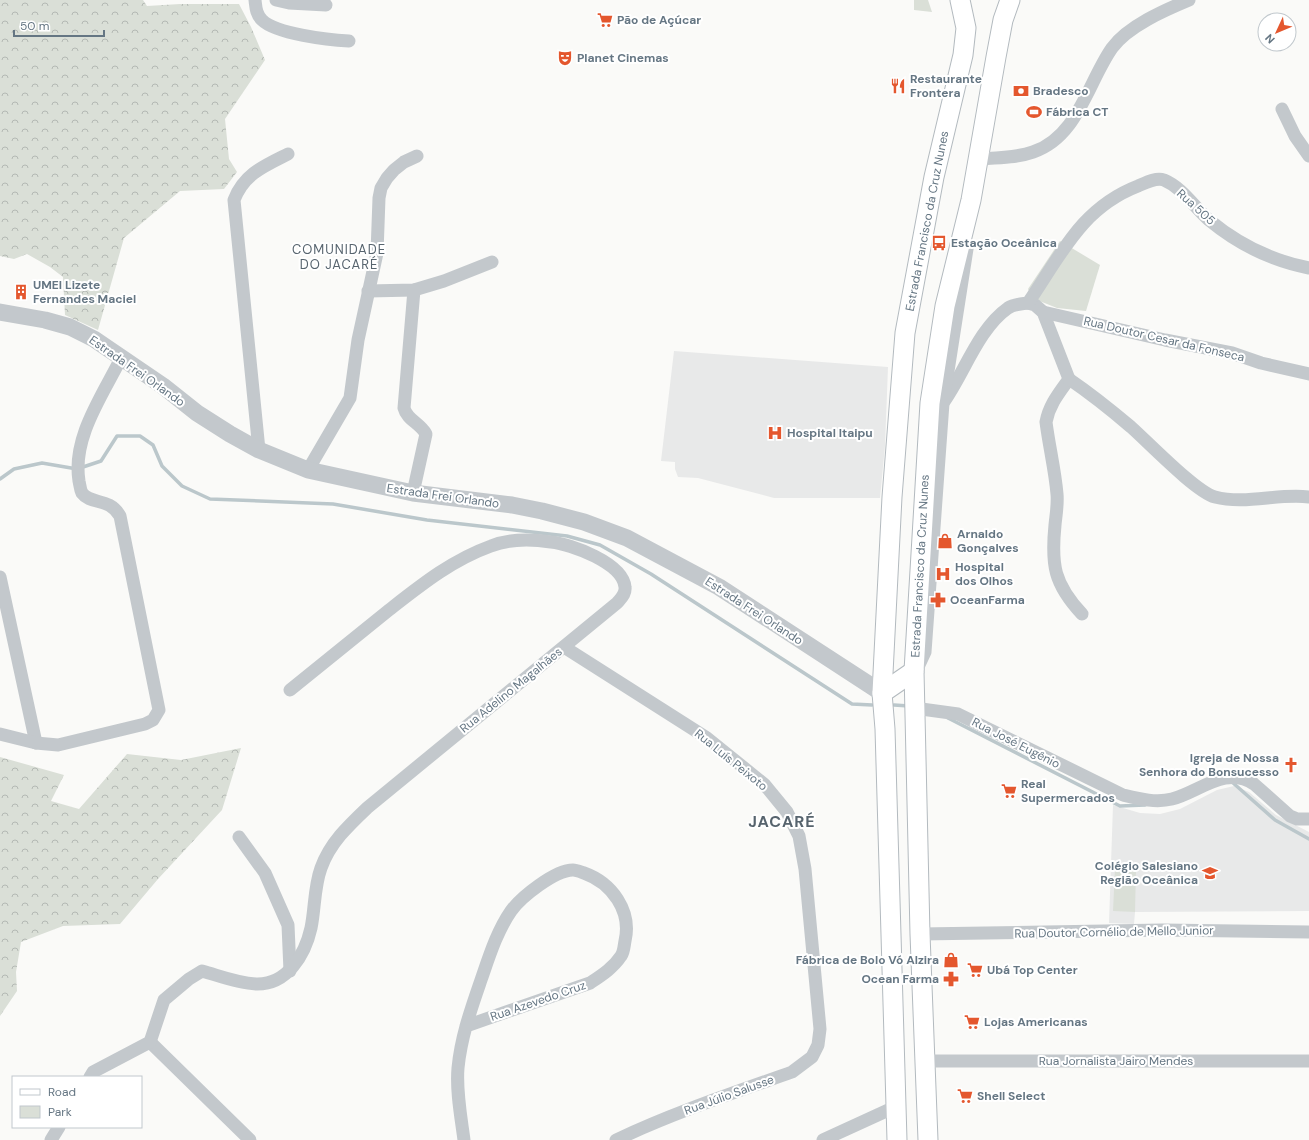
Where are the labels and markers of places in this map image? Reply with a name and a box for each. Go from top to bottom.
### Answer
supermarket icon: Pão de Açúcar [596,11,614,29]
place label: Pão de Açúcar [617,12,701,28]
theatre icon: Planet Cinemas [556,49,574,67]
place label: Planet Cinemas [577,50,669,66]
place label: Restaurante Frontera [910,71,982,101]
restaurant icon: Restaurante Frontera [889,77,907,95]
bank icon: Bradesco [1012,82,1030,100]
place label: Bradesco [1033,83,1089,99]
sports icon: Fábrica CT [1025,103,1043,121]
place label: Fábrica CT [1046,104,1108,120]
bus stop icon: Estação Oceânica [930,234,948,252]
place label: Estação Oceânica [951,235,1057,251]
place label: UMEI Lizete Fernandes Maciel [33,277,136,307]
building icon: UMEI Lizete Fernandes Maciel [12,283,30,301]
hospital icon: Hospital Itaipu [766,424,784,442]
place label: Hospital Itaipu [787,425,873,441]
place label: Arnaldo Gonçalves [957,526,1019,556]
shop icon: Arnaldo Gonçalves [936,532,954,550]
place label: Hospital dos Olhos [955,559,1013,589]
hospital icon: Hospital dos Olhos [934,565,952,583]
pharmacy icon: OceanFarma [929,591,947,609]
place label: OceanFarma [950,592,1025,608]
place label: Igreja de Nossa Senhora do Bonsucesso [1139,750,1279,780]
church icon: Igreja de Nossa Senhora do Bonsucesso [1282,756,1300,774]
place label: Real Supermercados [1021,776,1115,806]
supermarket icon: Real Supermercados [1000,782,1018,800]
place label: Colégio Salesiano Região Oceânica [1095,858,1198,888]
school or university icon: Colégio Salesiano Região Oceânica [1201,864,1219,882]
shop icon: Fábrica de Bolo Vó Alzira [942,951,960,969]
place label: Fábrica de Bolo Vó Alzira [796,952,939,968]
supermarket icon: Ubá Top Center [966,961,984,979]
place label: Ubá Top Center [987,962,1078,978]
pharmacy icon: Ocean Farma [942,970,960,988]
place label: Ocean Farma [861,971,939,987]
supermarket icon: Lojas Americanas [963,1013,981,1031]
place label: Lojas Americanas [984,1014,1088,1030]
supermarket icon: Shell Select [956,1087,974,1105]
place label: Shell Select [977,1088,1045,1104]

